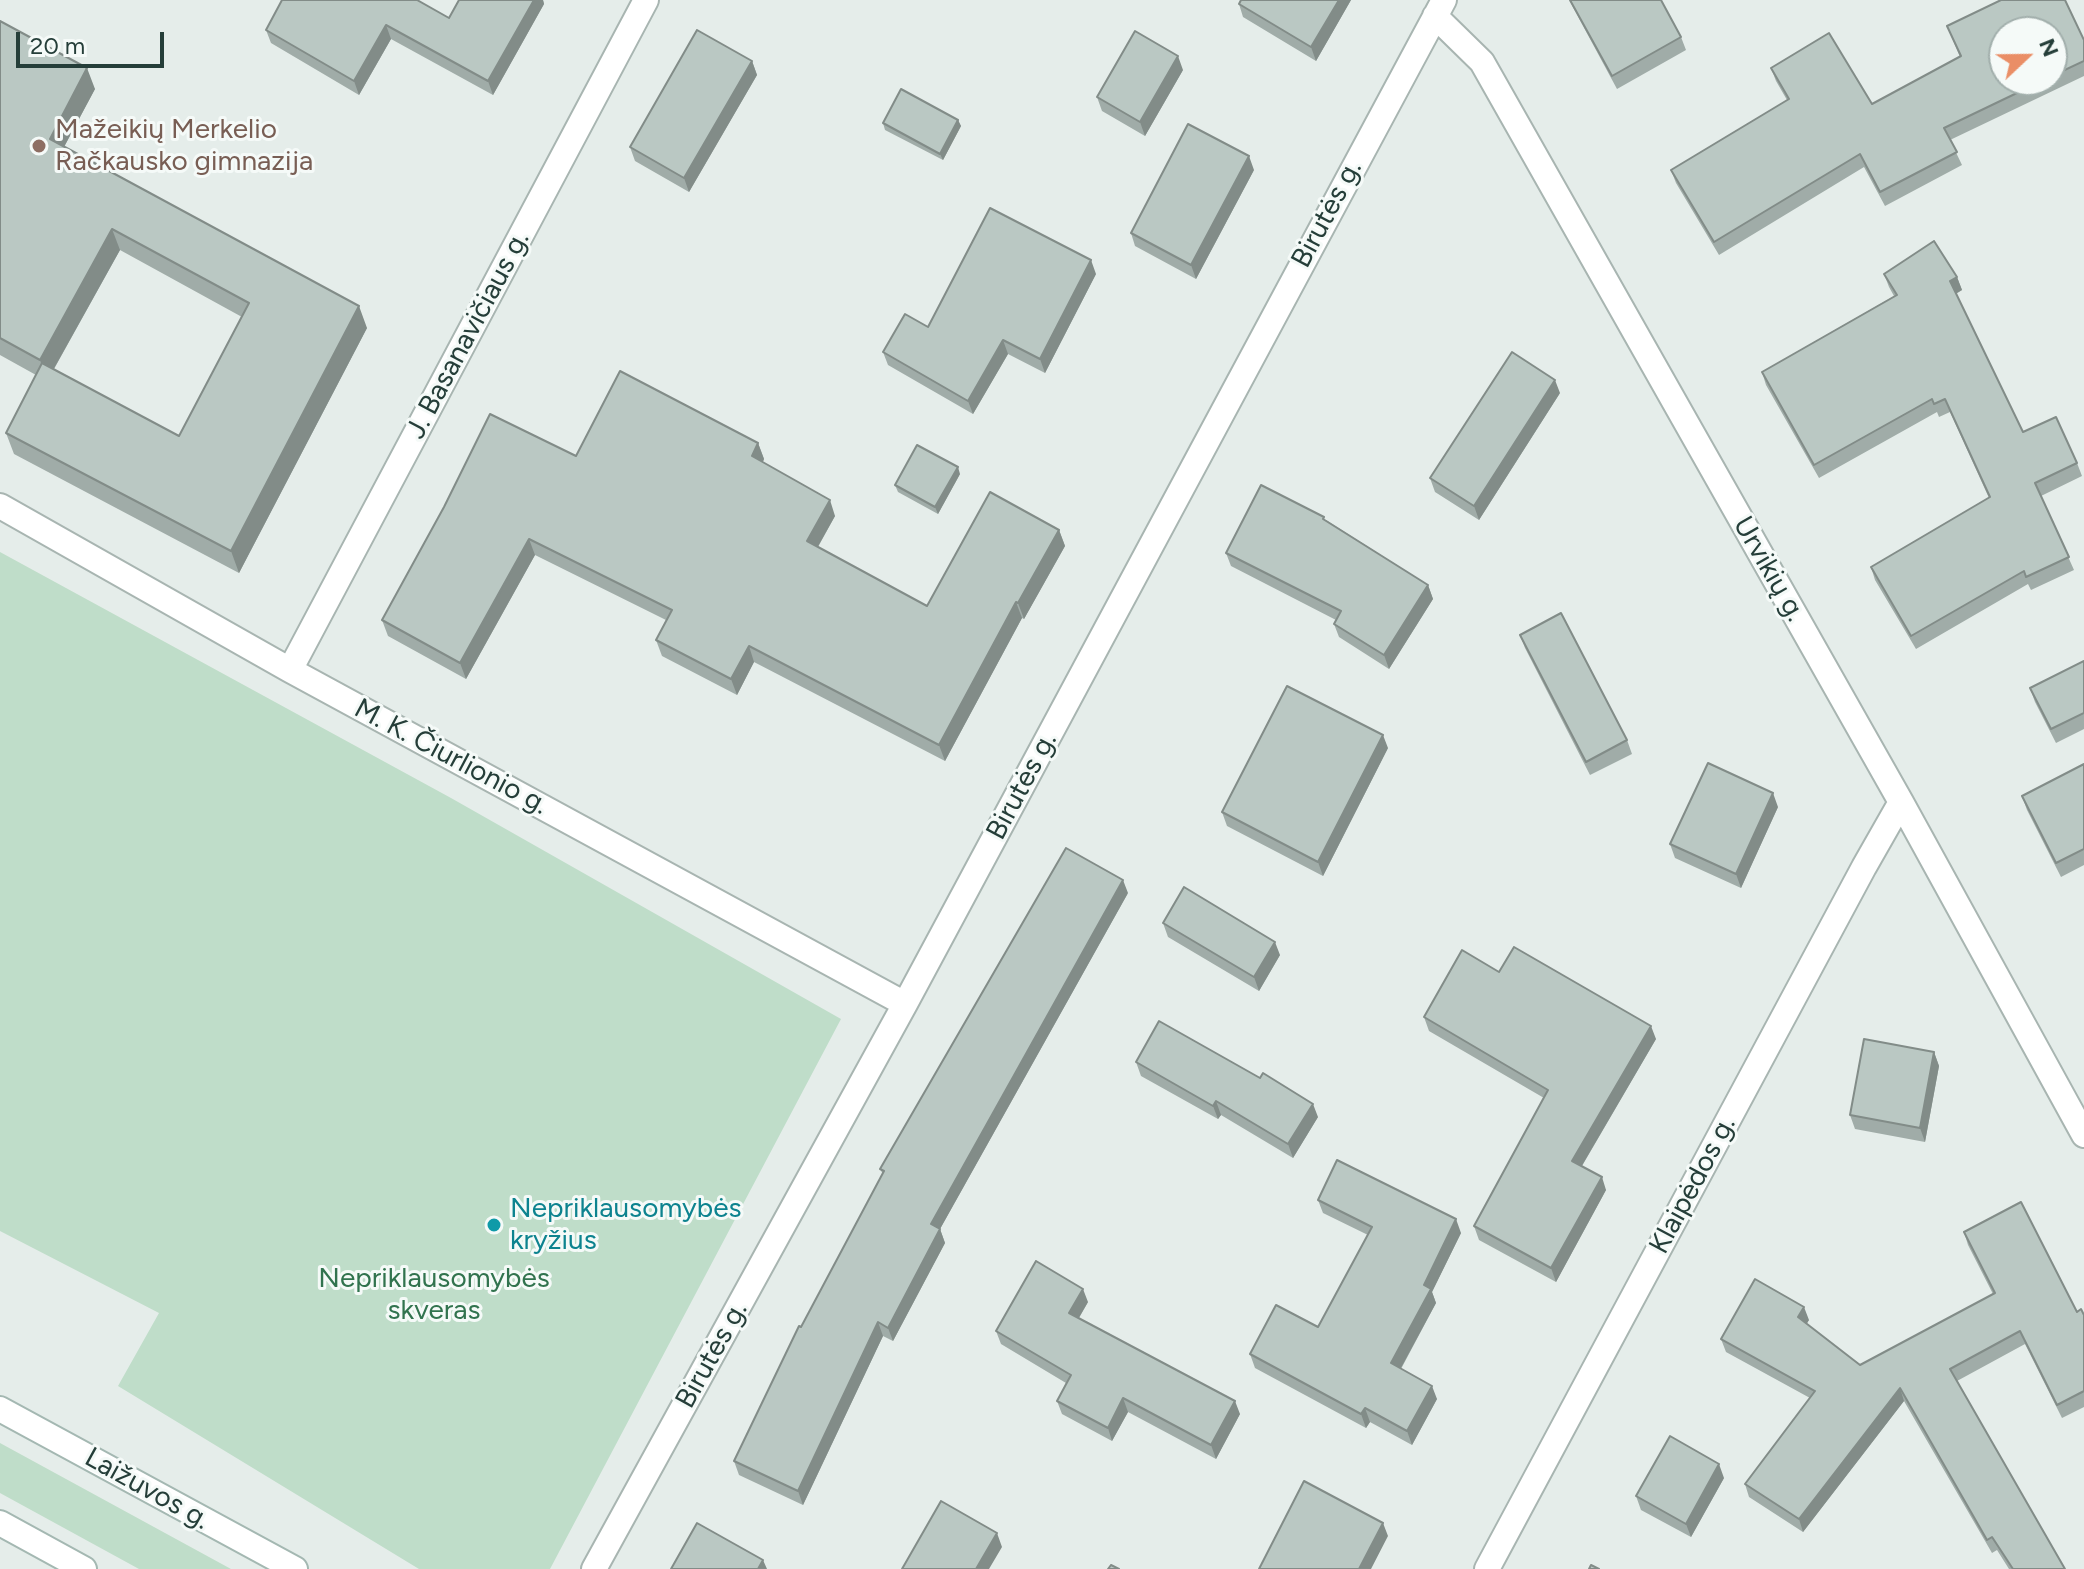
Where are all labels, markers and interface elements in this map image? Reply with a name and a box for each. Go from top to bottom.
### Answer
scale bar [20,16,168,66]
north arrow [1988,16,2068,96]
text: 20 m [30,31,85,60]
text: N [2033,35,2065,61]
place label: Mažeikių Merkelio Račkausko gimnazija [55,113,313,179]
marker: Mažeikių Merkelio Račkausko gimnazija [30,137,48,155]
street label: Birutės g. [1285,155,1369,273]
street label: J. Basanavičiaus g. [399,225,537,445]
street label: Urvikių g. [1726,511,1812,627]
street label: M. K. Čiurlionio g. [348,692,554,822]
street label: Birutės g. [980,727,1064,845]
street label: Klaipėdos g. [1643,1111,1743,1259]
place label: Nepriklausomybės kryžius [510,1192,742,1258]
marker: Nepriklausomybės kryžius [485,1216,503,1234]
park label: Nepriklausomybės skveras [318,1262,550,1328]
street label: Birutės g. [669,1296,755,1414]
street label: Laižuvos g. [79,1441,215,1537]

